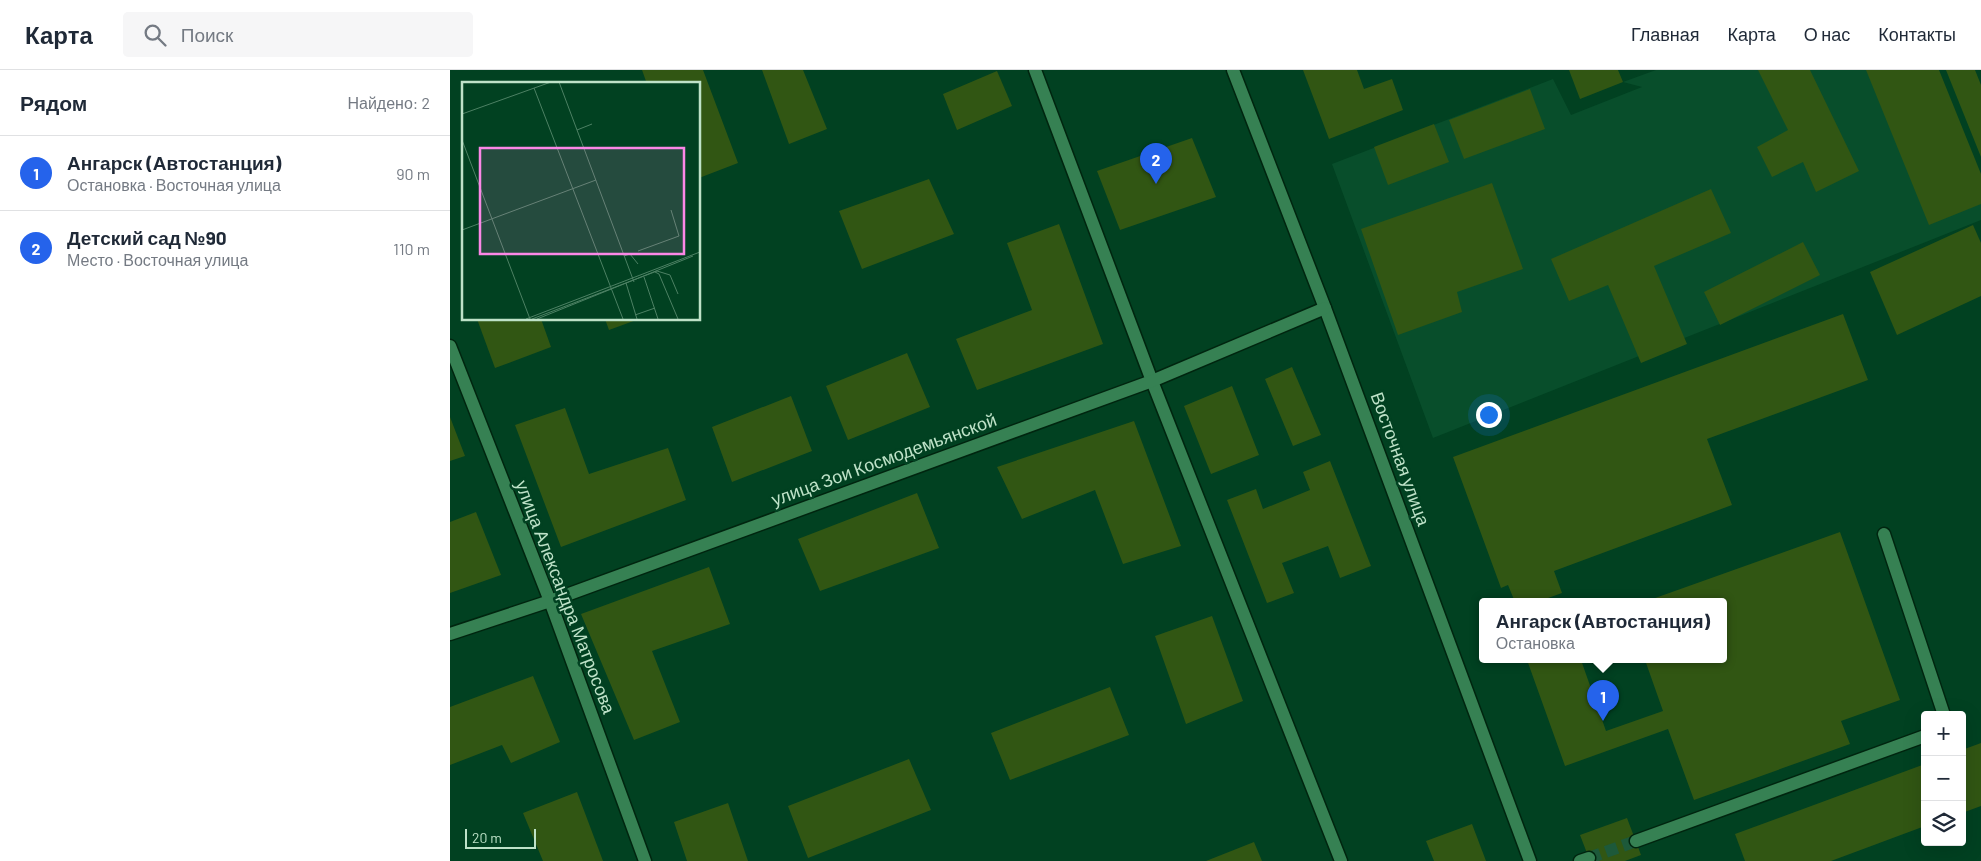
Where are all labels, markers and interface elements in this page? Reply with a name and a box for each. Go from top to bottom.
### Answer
search box [123,12,473,57]
text: Карта [25,20,93,49]
icon: search [141,21,169,49]
text: Поиск [181,23,233,46]
text: Главная [1631,23,1700,45]
text: Карта [1728,23,1776,45]
text: О нас [1804,23,1850,45]
text: Контакты [1878,23,1956,45]
inset map [462,82,700,320]
text: Рядом [20,90,87,115]
text: Найдено: 2 [347,93,430,112]
pin: 2 [1140,143,1172,184]
text: Ангарск (Автостанция) [67,151,281,174]
text: 1 [33,164,39,183]
text: 90 m [396,164,430,183]
text: Остановка · Восточная улица [67,175,281,194]
text: Детский сад №90 [67,226,227,249]
text: 2 [32,239,40,258]
text: 110 m [393,239,430,258]
text: Место · Восточная улица [67,250,248,269]
street label: Восточная улица [1367,389,1436,530]
your location [1476,402,1502,428]
street label: улица Зои Космодемьянской [768,408,999,510]
street label: улица Александра Матросова [511,477,621,717]
popup [1479,598,1727,663]
text: Ангарск (Автостанция) [1496,609,1710,632]
text: Остановка [1496,633,1575,652]
pin: 1 [1587,680,1619,721]
map controls [1921,711,1966,846]
button: + [1921,711,1966,756]
button: − [1921,756,1966,801]
button: layers [1921,801,1966,846]
scale bar [465,826,536,849]
text: 20 m [472,829,502,846]

